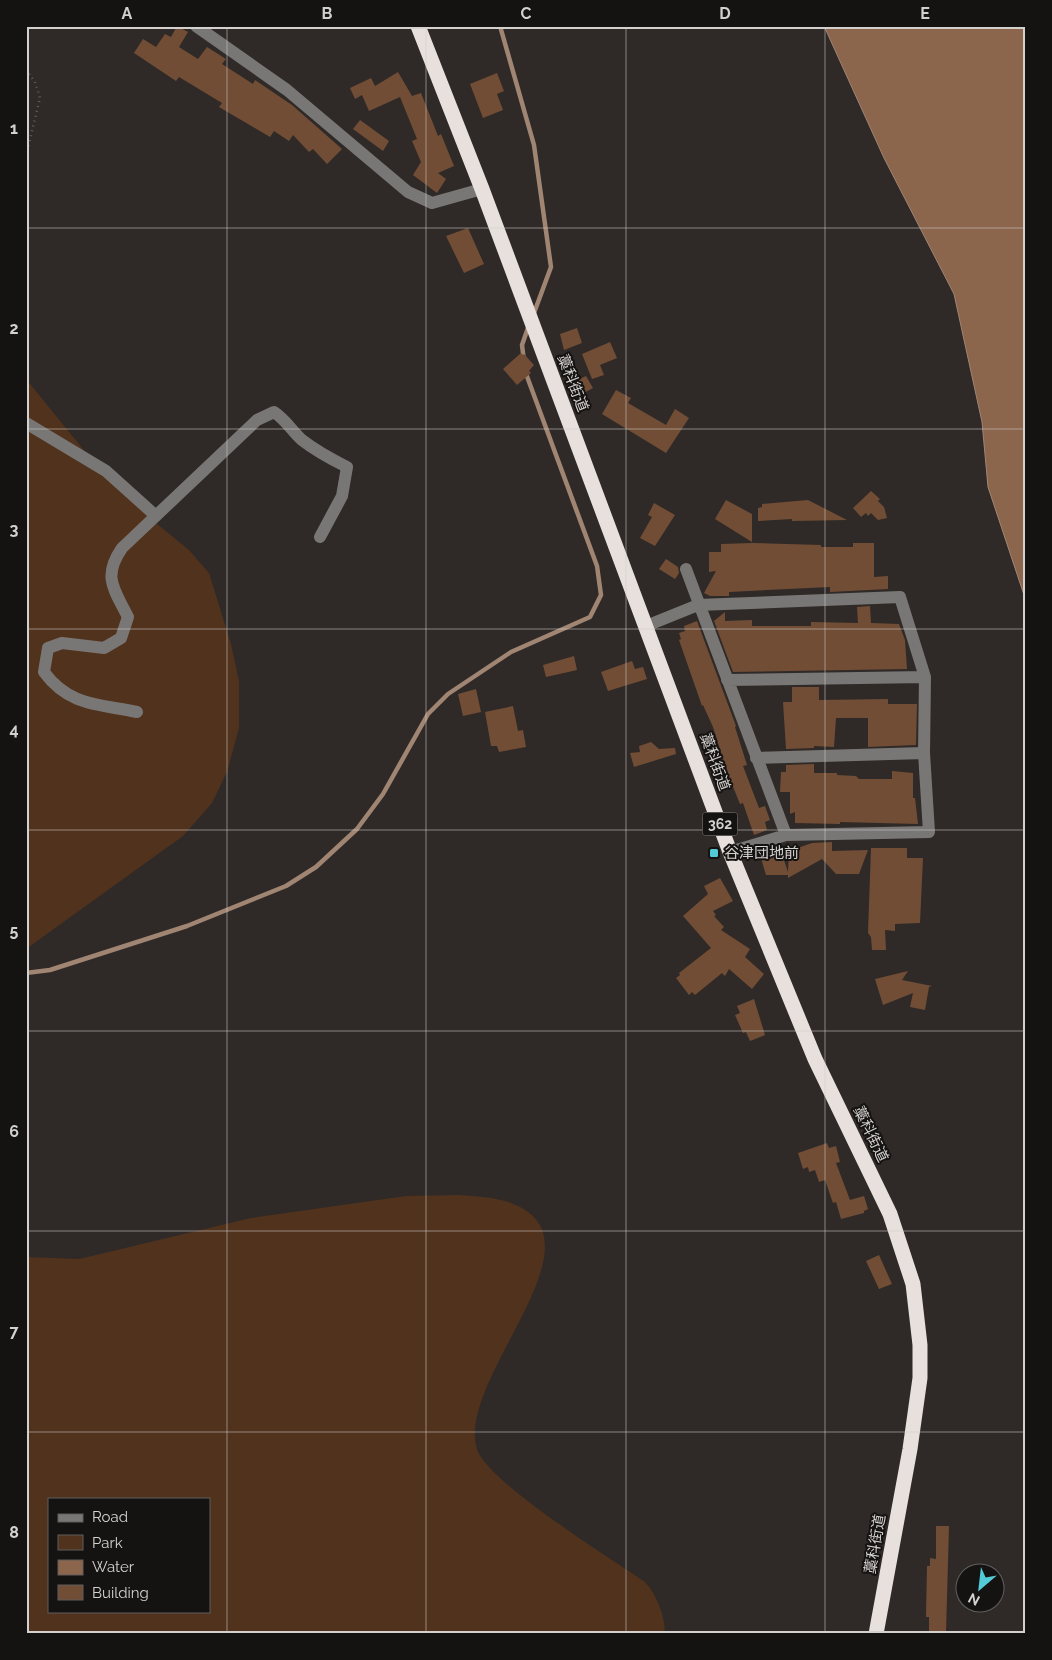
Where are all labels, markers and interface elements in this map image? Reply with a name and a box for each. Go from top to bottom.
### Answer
text: A [122,4,133,23]
text: B [322,4,333,23]
text: C [521,4,532,23]
text: D [719,4,731,23]
text: E [920,4,930,23]
text: 1 [10,119,18,138]
text: 2 [9,319,19,338]
street label: 藁科街道 [554,352,592,414]
text: 3 [10,520,19,539]
text: 4 [9,720,19,739]
street label: 藁科街道 [696,731,734,793]
road number: 362 [702,812,738,836]
place label: 谷津団地前 [724,844,799,862]
marker: 谷津団地前 [708,847,720,859]
text: 5 [10,921,19,940]
street label: 藁科街道 [850,1103,892,1165]
text: 6 [9,1122,19,1141]
text: 7 [10,1322,19,1341]
legend [48,1498,210,1612]
text: Road [92,1508,128,1526]
street label: 藁科街道 [861,1513,889,1575]
text: 8 [9,1523,19,1542]
text: Park [92,1534,123,1552]
text: Water [92,1558,135,1576]
north arrow [954,1562,1004,1612]
text: Building [92,1584,149,1602]
text: N [965,1590,982,1609]

